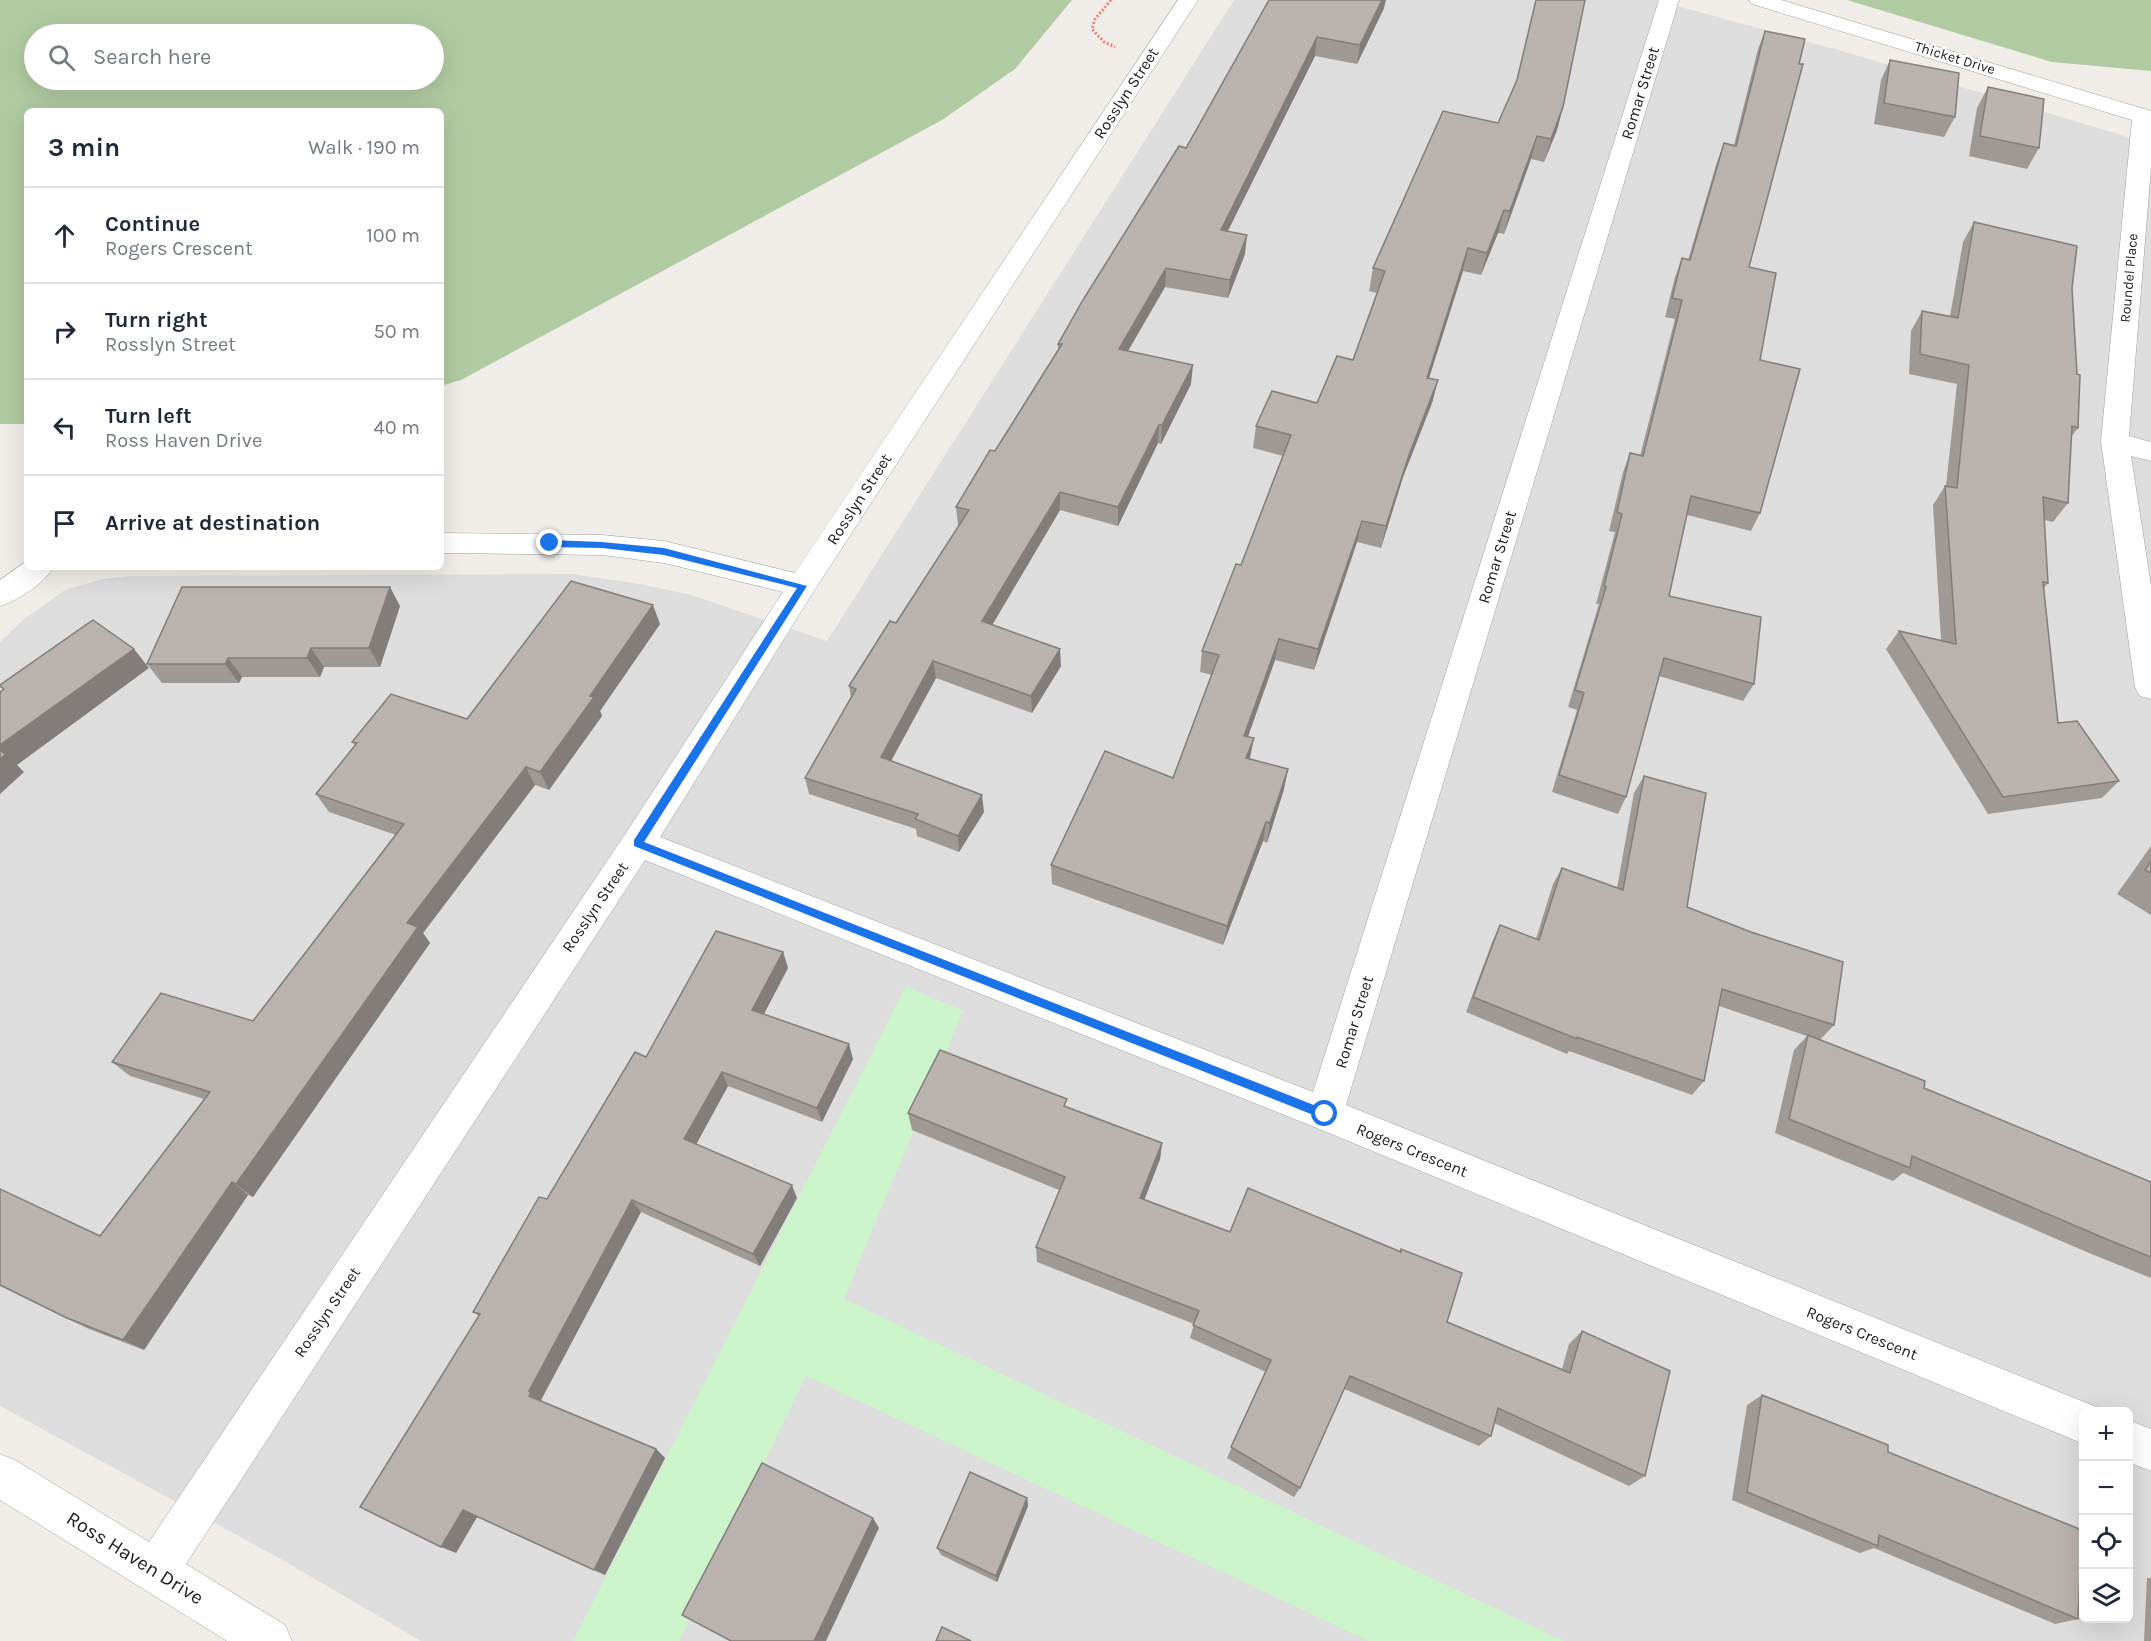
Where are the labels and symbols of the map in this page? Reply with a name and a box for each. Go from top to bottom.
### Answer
street label: Thicket Drive [1913,38,1997,78]
street label: Rosslyn Street [1090,44,1162,142]
street label: Romar Street [1617,44,1663,142]
street label: Roundel Place [2117,233,2141,323]
street label: Rosslyn Street [823,450,895,548]
street label: Romar Street [1474,508,1520,606]
route end [536,529,562,555]
street label: Rosslyn Street [558,858,632,956]
street label: Romar Street [1331,973,1377,1071]
route start [1311,1100,1337,1126]
street label: Rogers Crescent [1354,1119,1470,1181]
street label: Rosslyn Street [290,1263,364,1361]
street label: Rogers Crescent [1804,1302,1920,1364]
street label: Ross Haven Drive [62,1507,208,1609]

